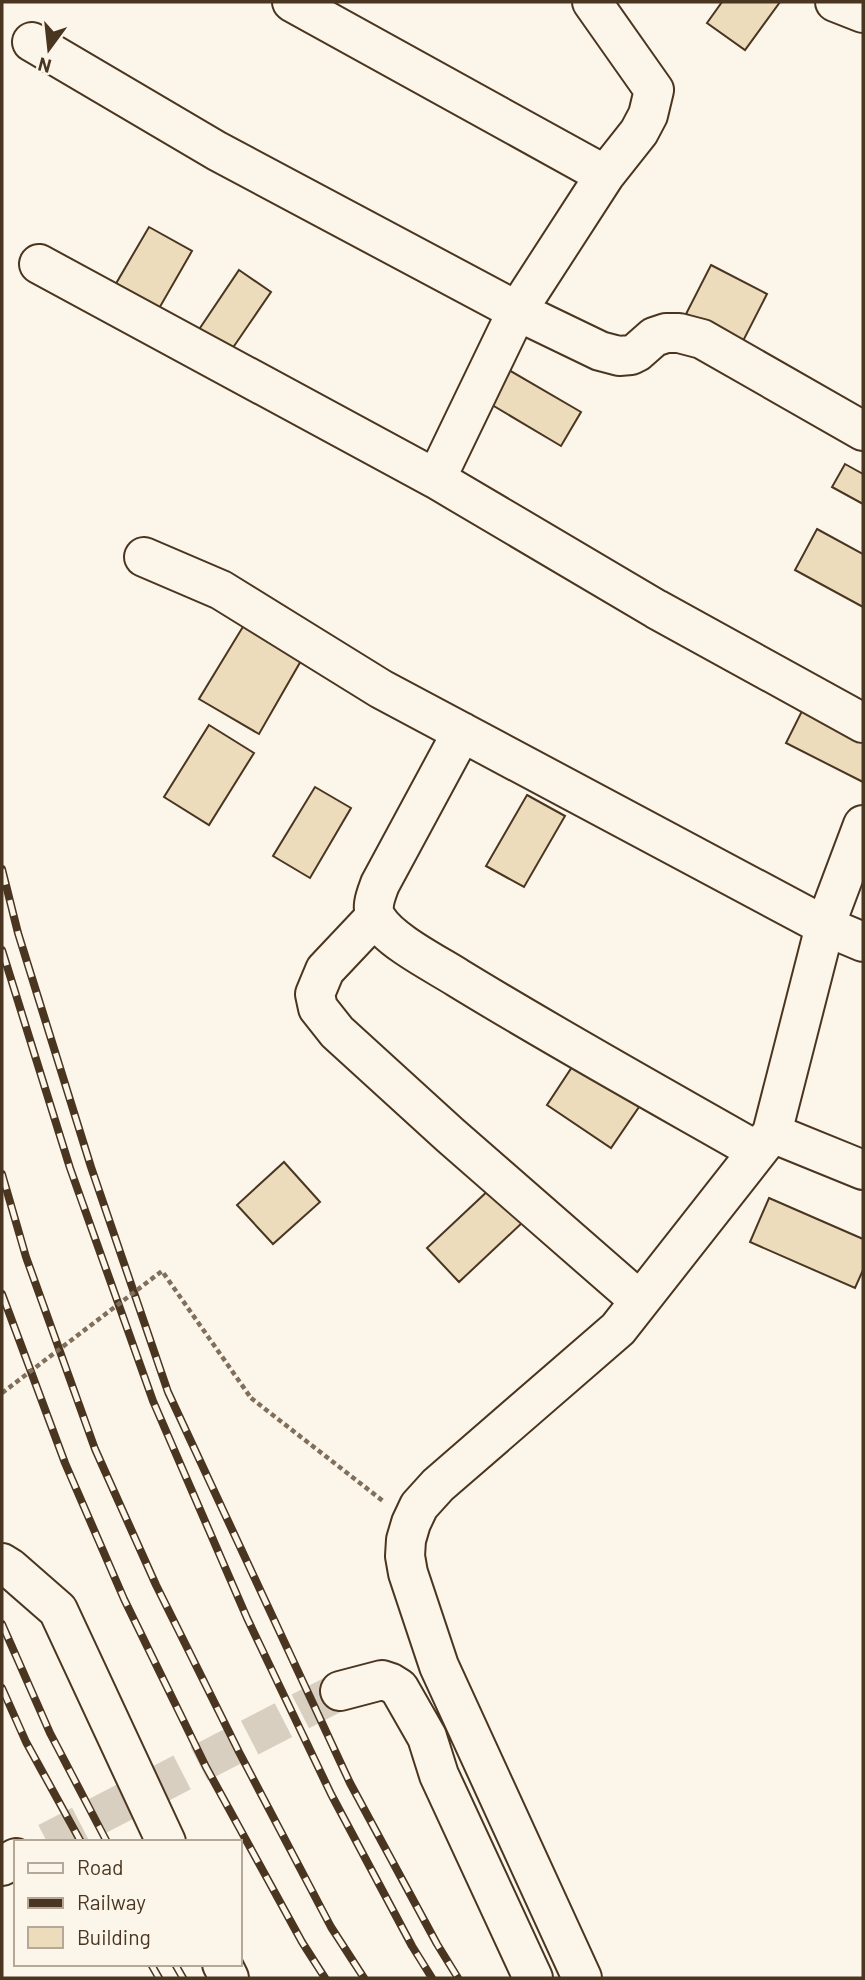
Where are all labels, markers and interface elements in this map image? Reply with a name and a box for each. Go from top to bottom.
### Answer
north arrow [14,14,84,84]
text: N [35,53,54,79]
legend [14,1840,242,1966]
text: Road [77,1854,123,1879]
text: Railway [77,1889,146,1914]
text: Building [77,1924,151,1949]

